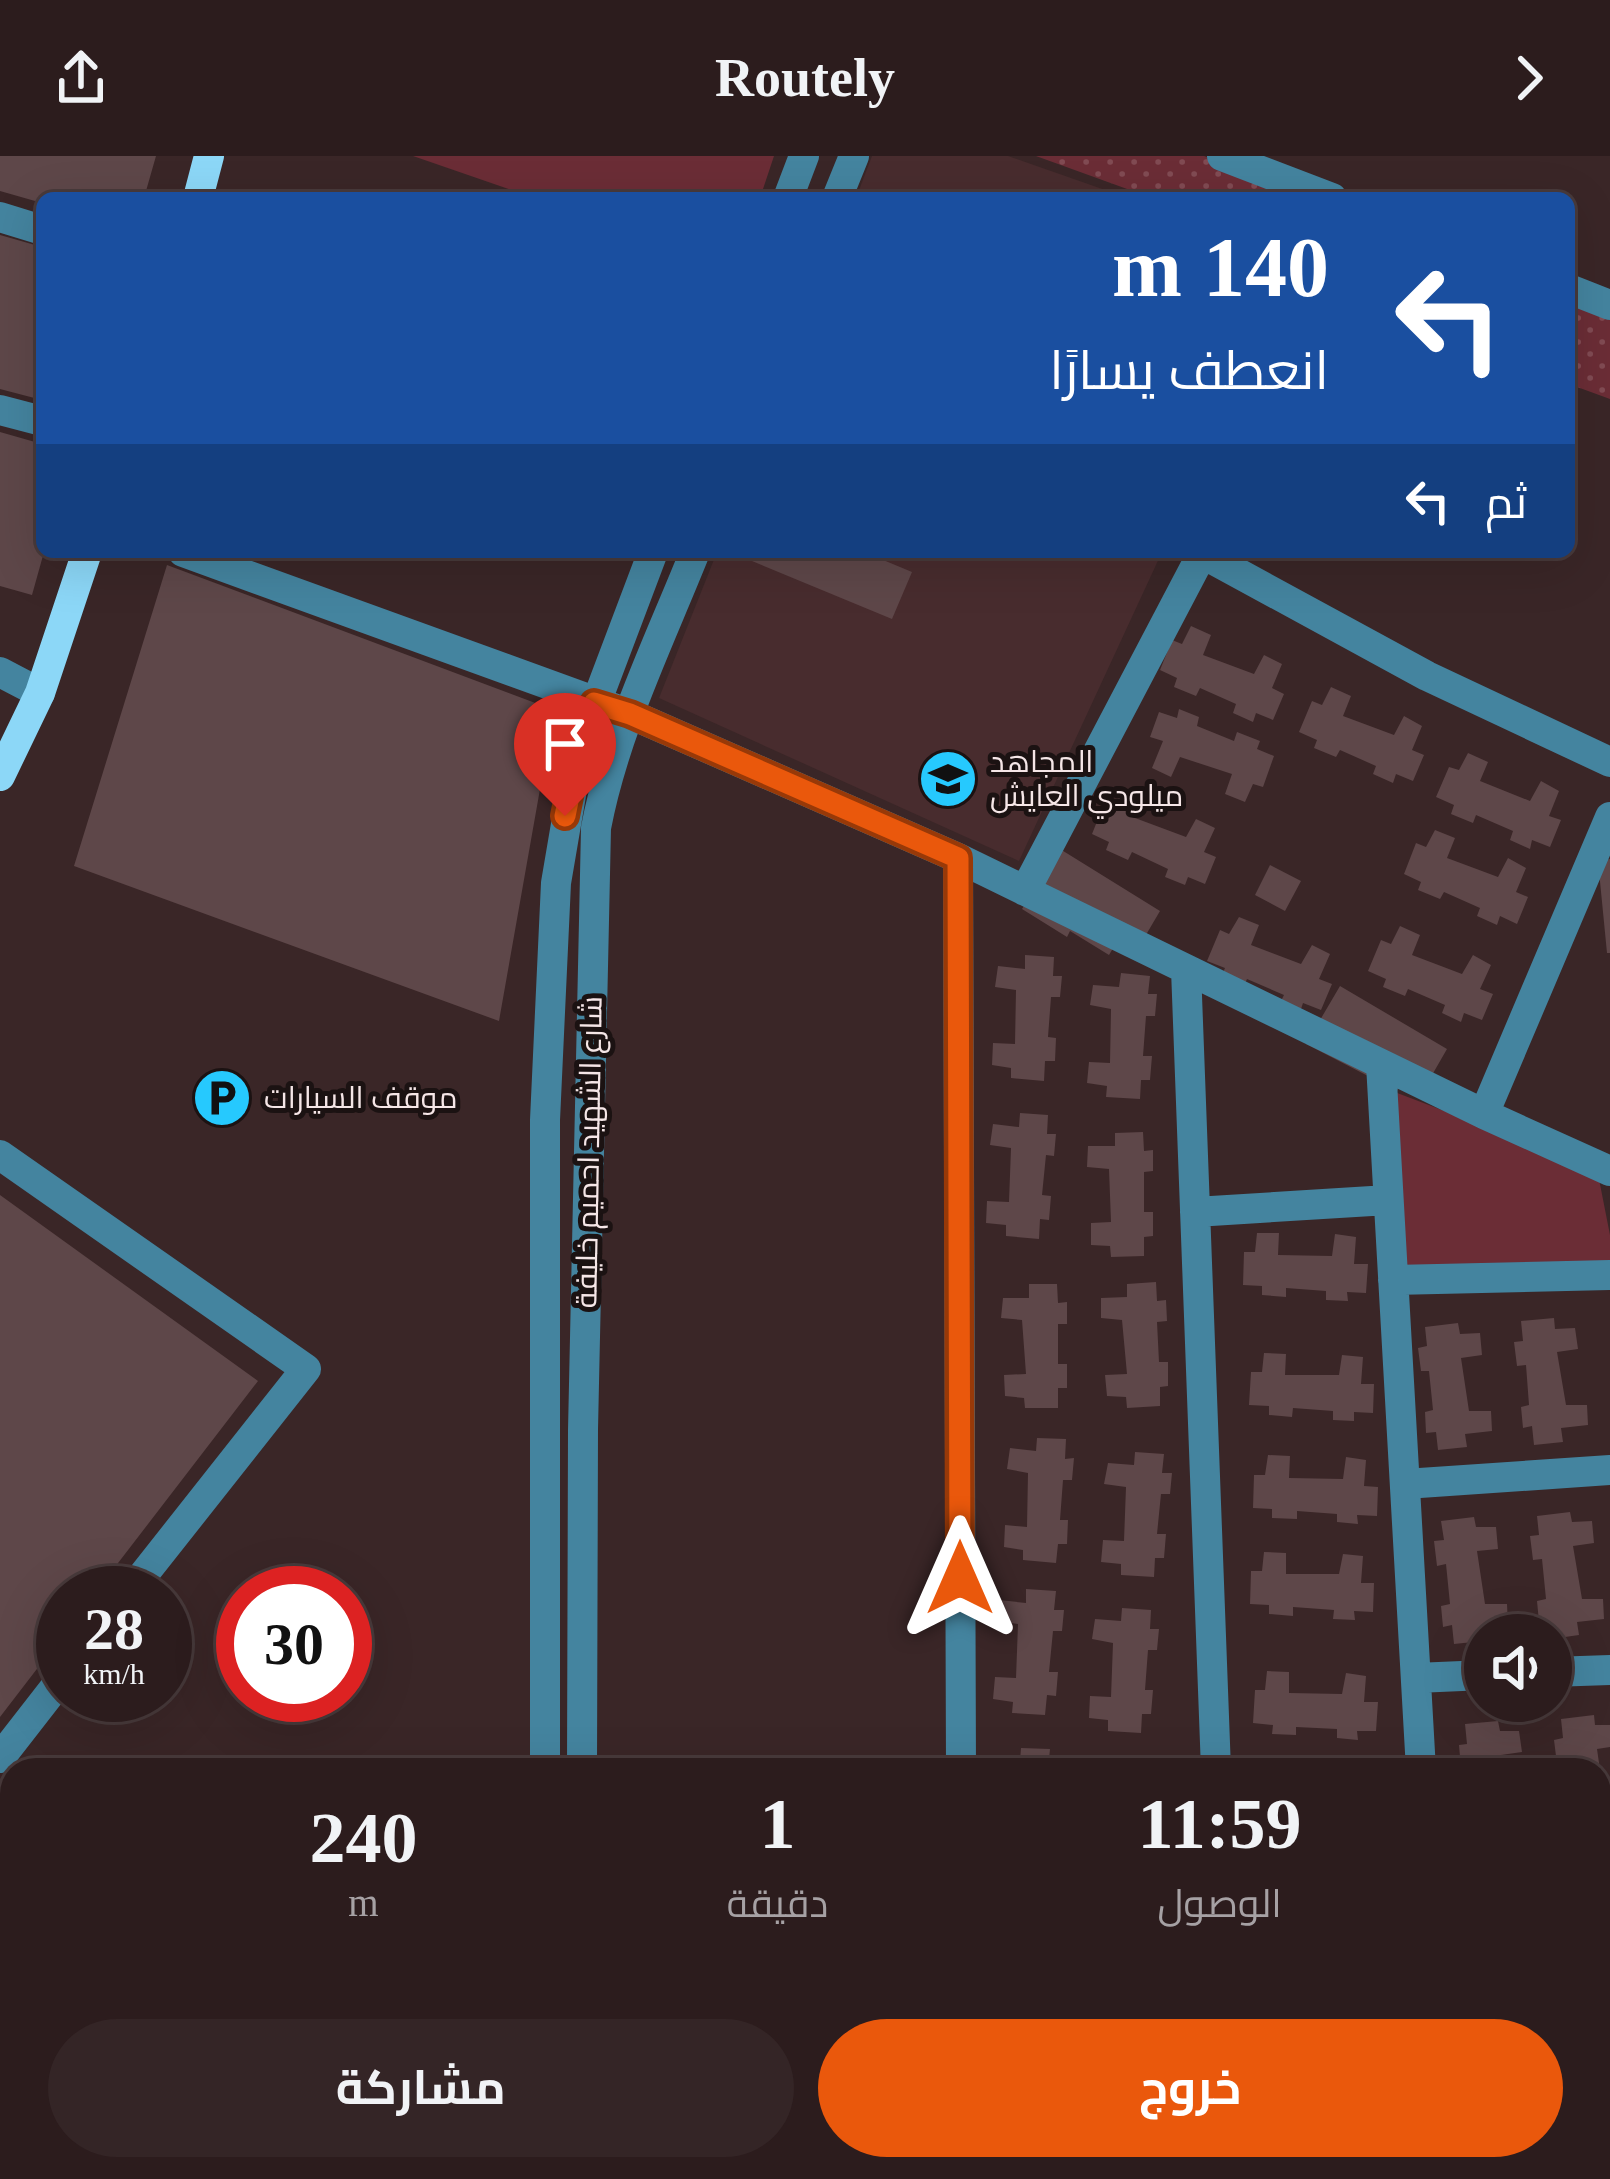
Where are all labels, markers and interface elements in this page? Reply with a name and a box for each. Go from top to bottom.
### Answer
icon: share [48,45,114,111]
icon: forward [1496,45,1562,111]
text: Routely [715,48,895,108]
text: 140 m [1112,221,1329,314]
icon: left [1371,240,1527,396]
text: انعطف يسارًا [1049,341,1329,401]
icon: left [1395,468,1461,534]
text: ثم [1485,478,1527,528]
pin [514,693,616,816]
icon: arrive [532,711,598,777]
place label: المجاهد ميلودي العايش [990,745,1183,819]
school or university icon: المجاهد ميلودي العايش [917,748,979,810]
street label: شارع الشهيد احميم خليفة [569,996,612,1308]
parking icon: موقف السيارات [191,1067,253,1129]
place label: موقف السيارات [264,1081,457,1115]
position arrow [897,1515,1023,1641]
speed limit sign: 30 [216,1566,372,1722]
text: 28 [84,1596,144,1662]
map controls [1464,1614,1572,1722]
button: sound [1464,1614,1572,1722]
text: km/h [83,1657,145,1690]
text: 1 [760,1784,796,1864]
text: 11:59 [1138,1784,1302,1864]
text: 240 [309,1798,417,1878]
text: m [348,1881,379,1924]
text: دقيقة [727,1882,828,1925]
text: الوصول [1157,1882,1282,1925]
button: مشاركة [48,2019,794,2157]
button: خروج [818,2019,1563,2157]

